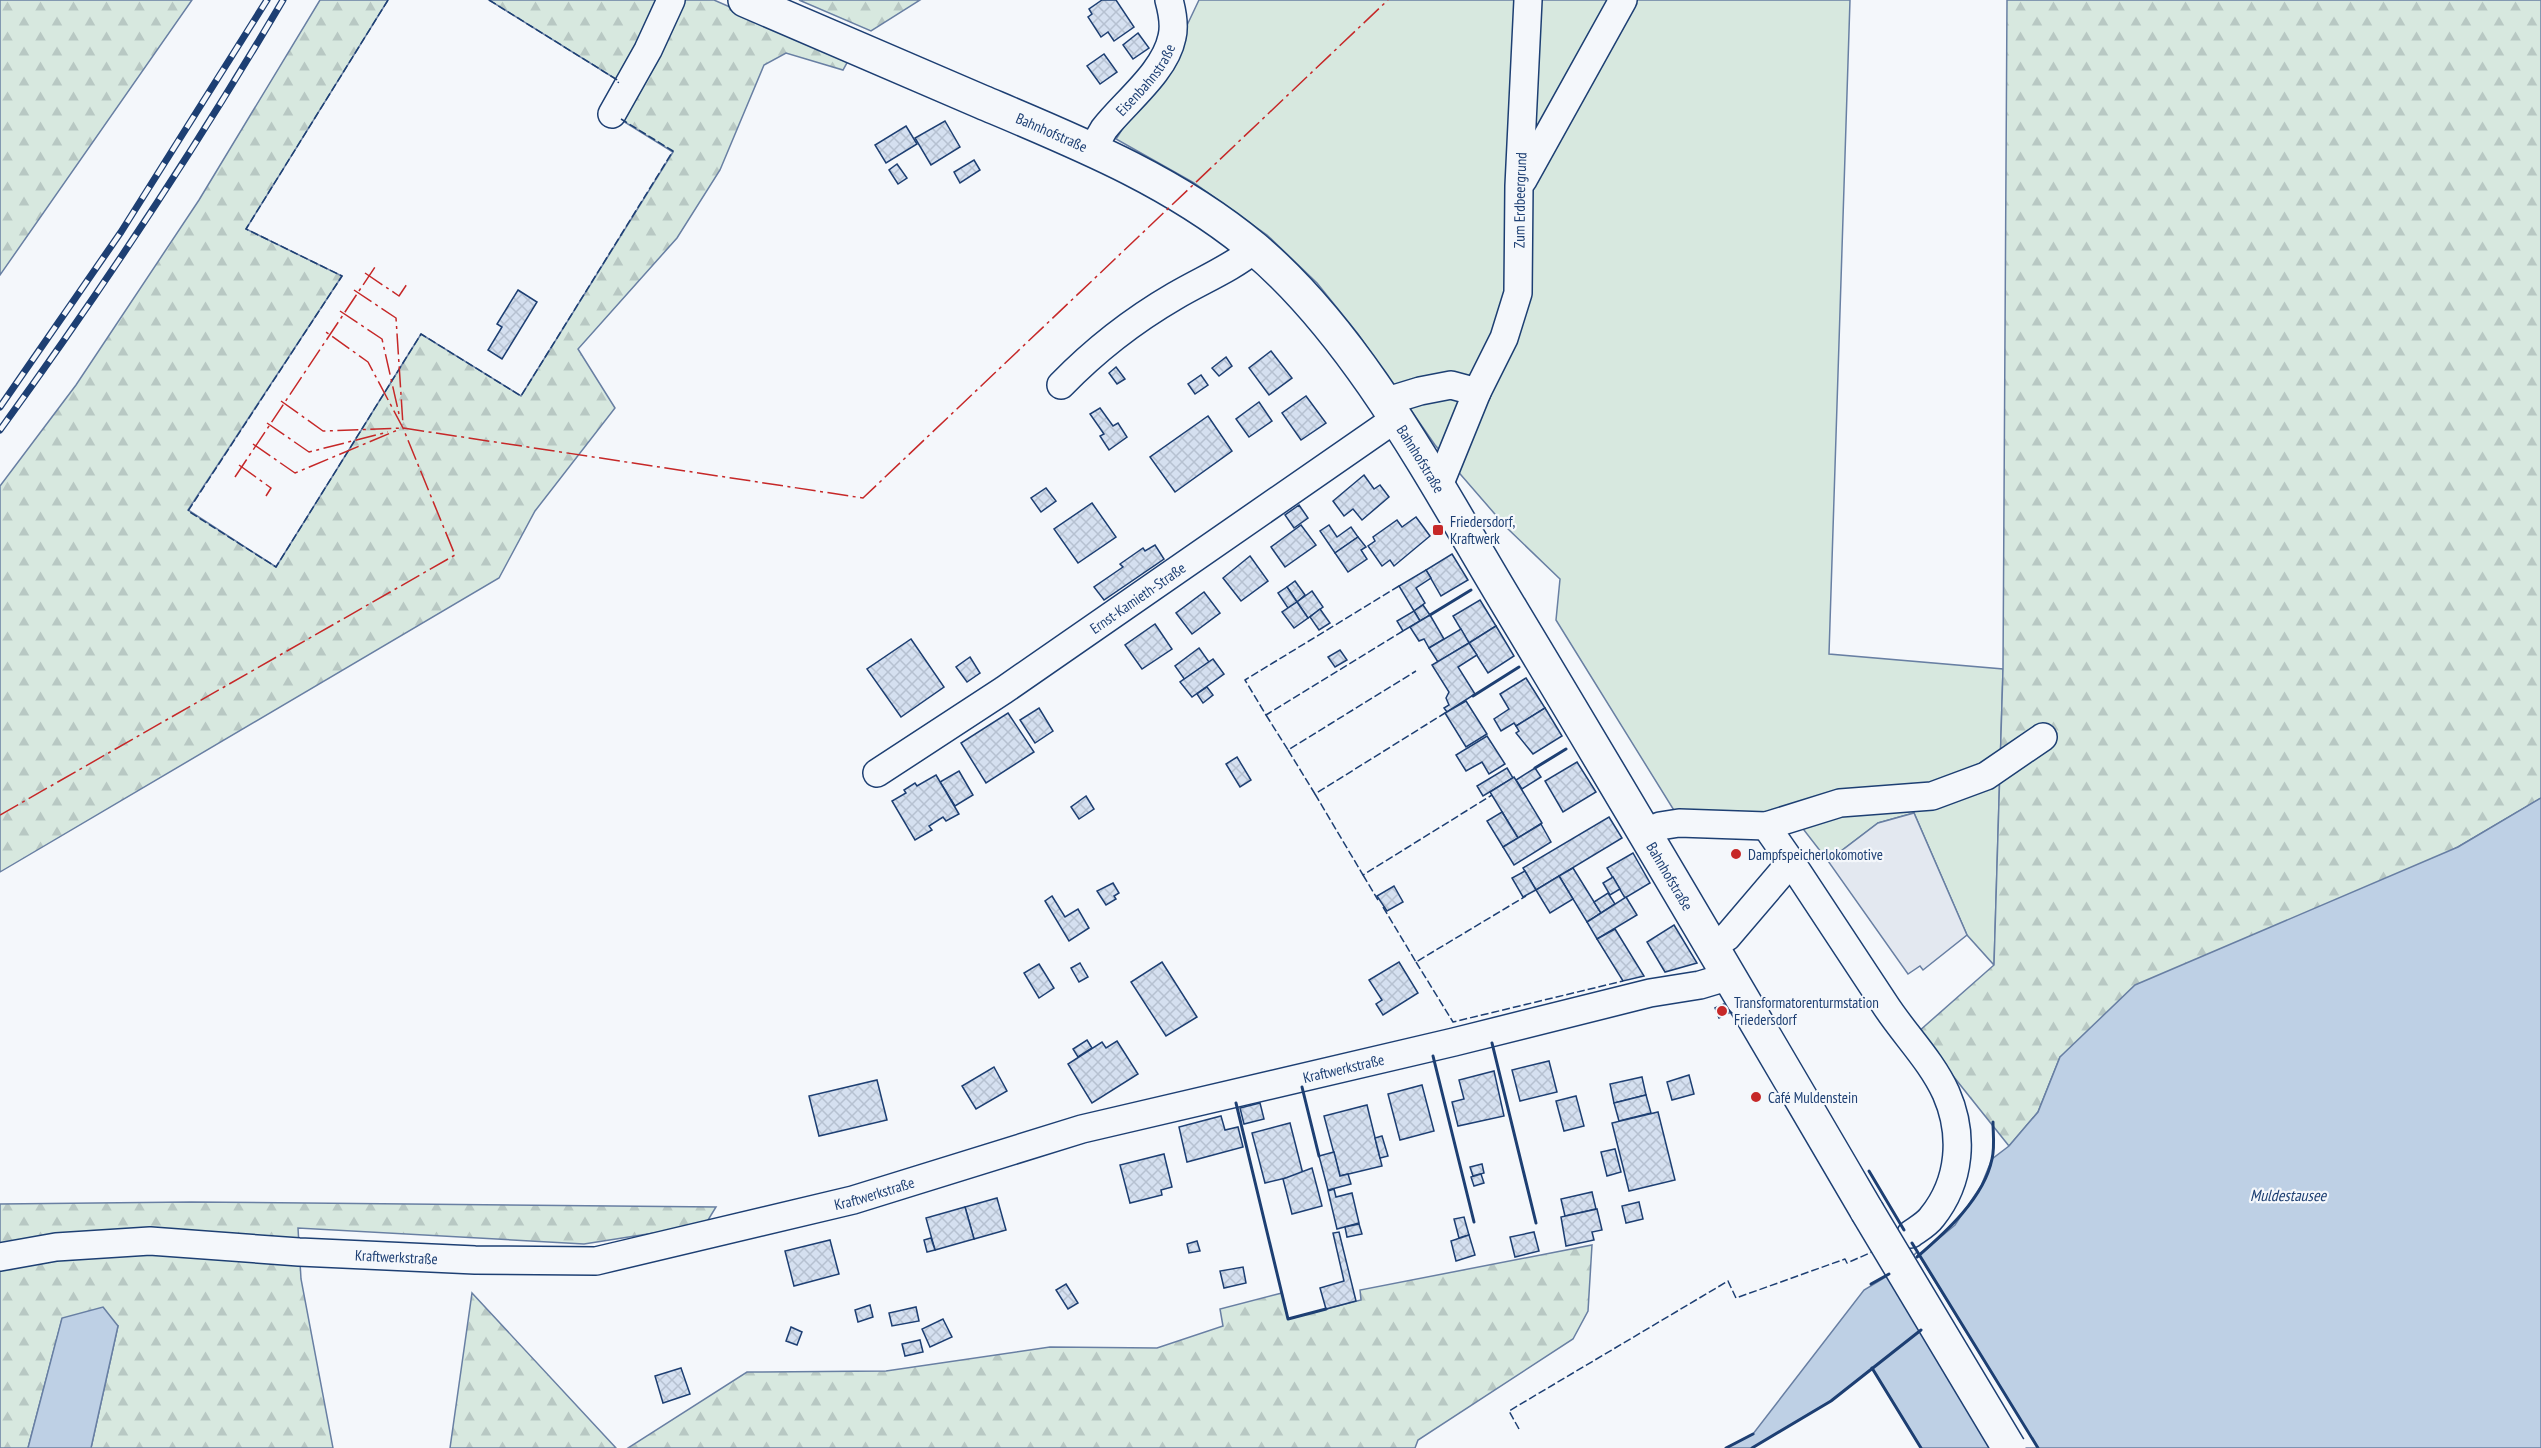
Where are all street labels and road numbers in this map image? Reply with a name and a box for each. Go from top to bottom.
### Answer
street label: Eisenbahnstraße [1111,41,1179,119]
street label: Bahnhofstraße [1013,108,1091,156]
street label: Zum Erdbeergrund [1509,152,1530,248]
street label: Bahnhofstraße [1393,421,1449,496]
street label: Ernst-Kamieth-Straße [1086,558,1189,637]
street label: Bahnhofstraße [1643,838,1698,914]
street label: Kraftwerkstraße [1301,1049,1386,1087]
street label: Kraftwerkstraße [832,1172,917,1214]
street label: Kraftwerkstraße [355,1245,438,1268]

